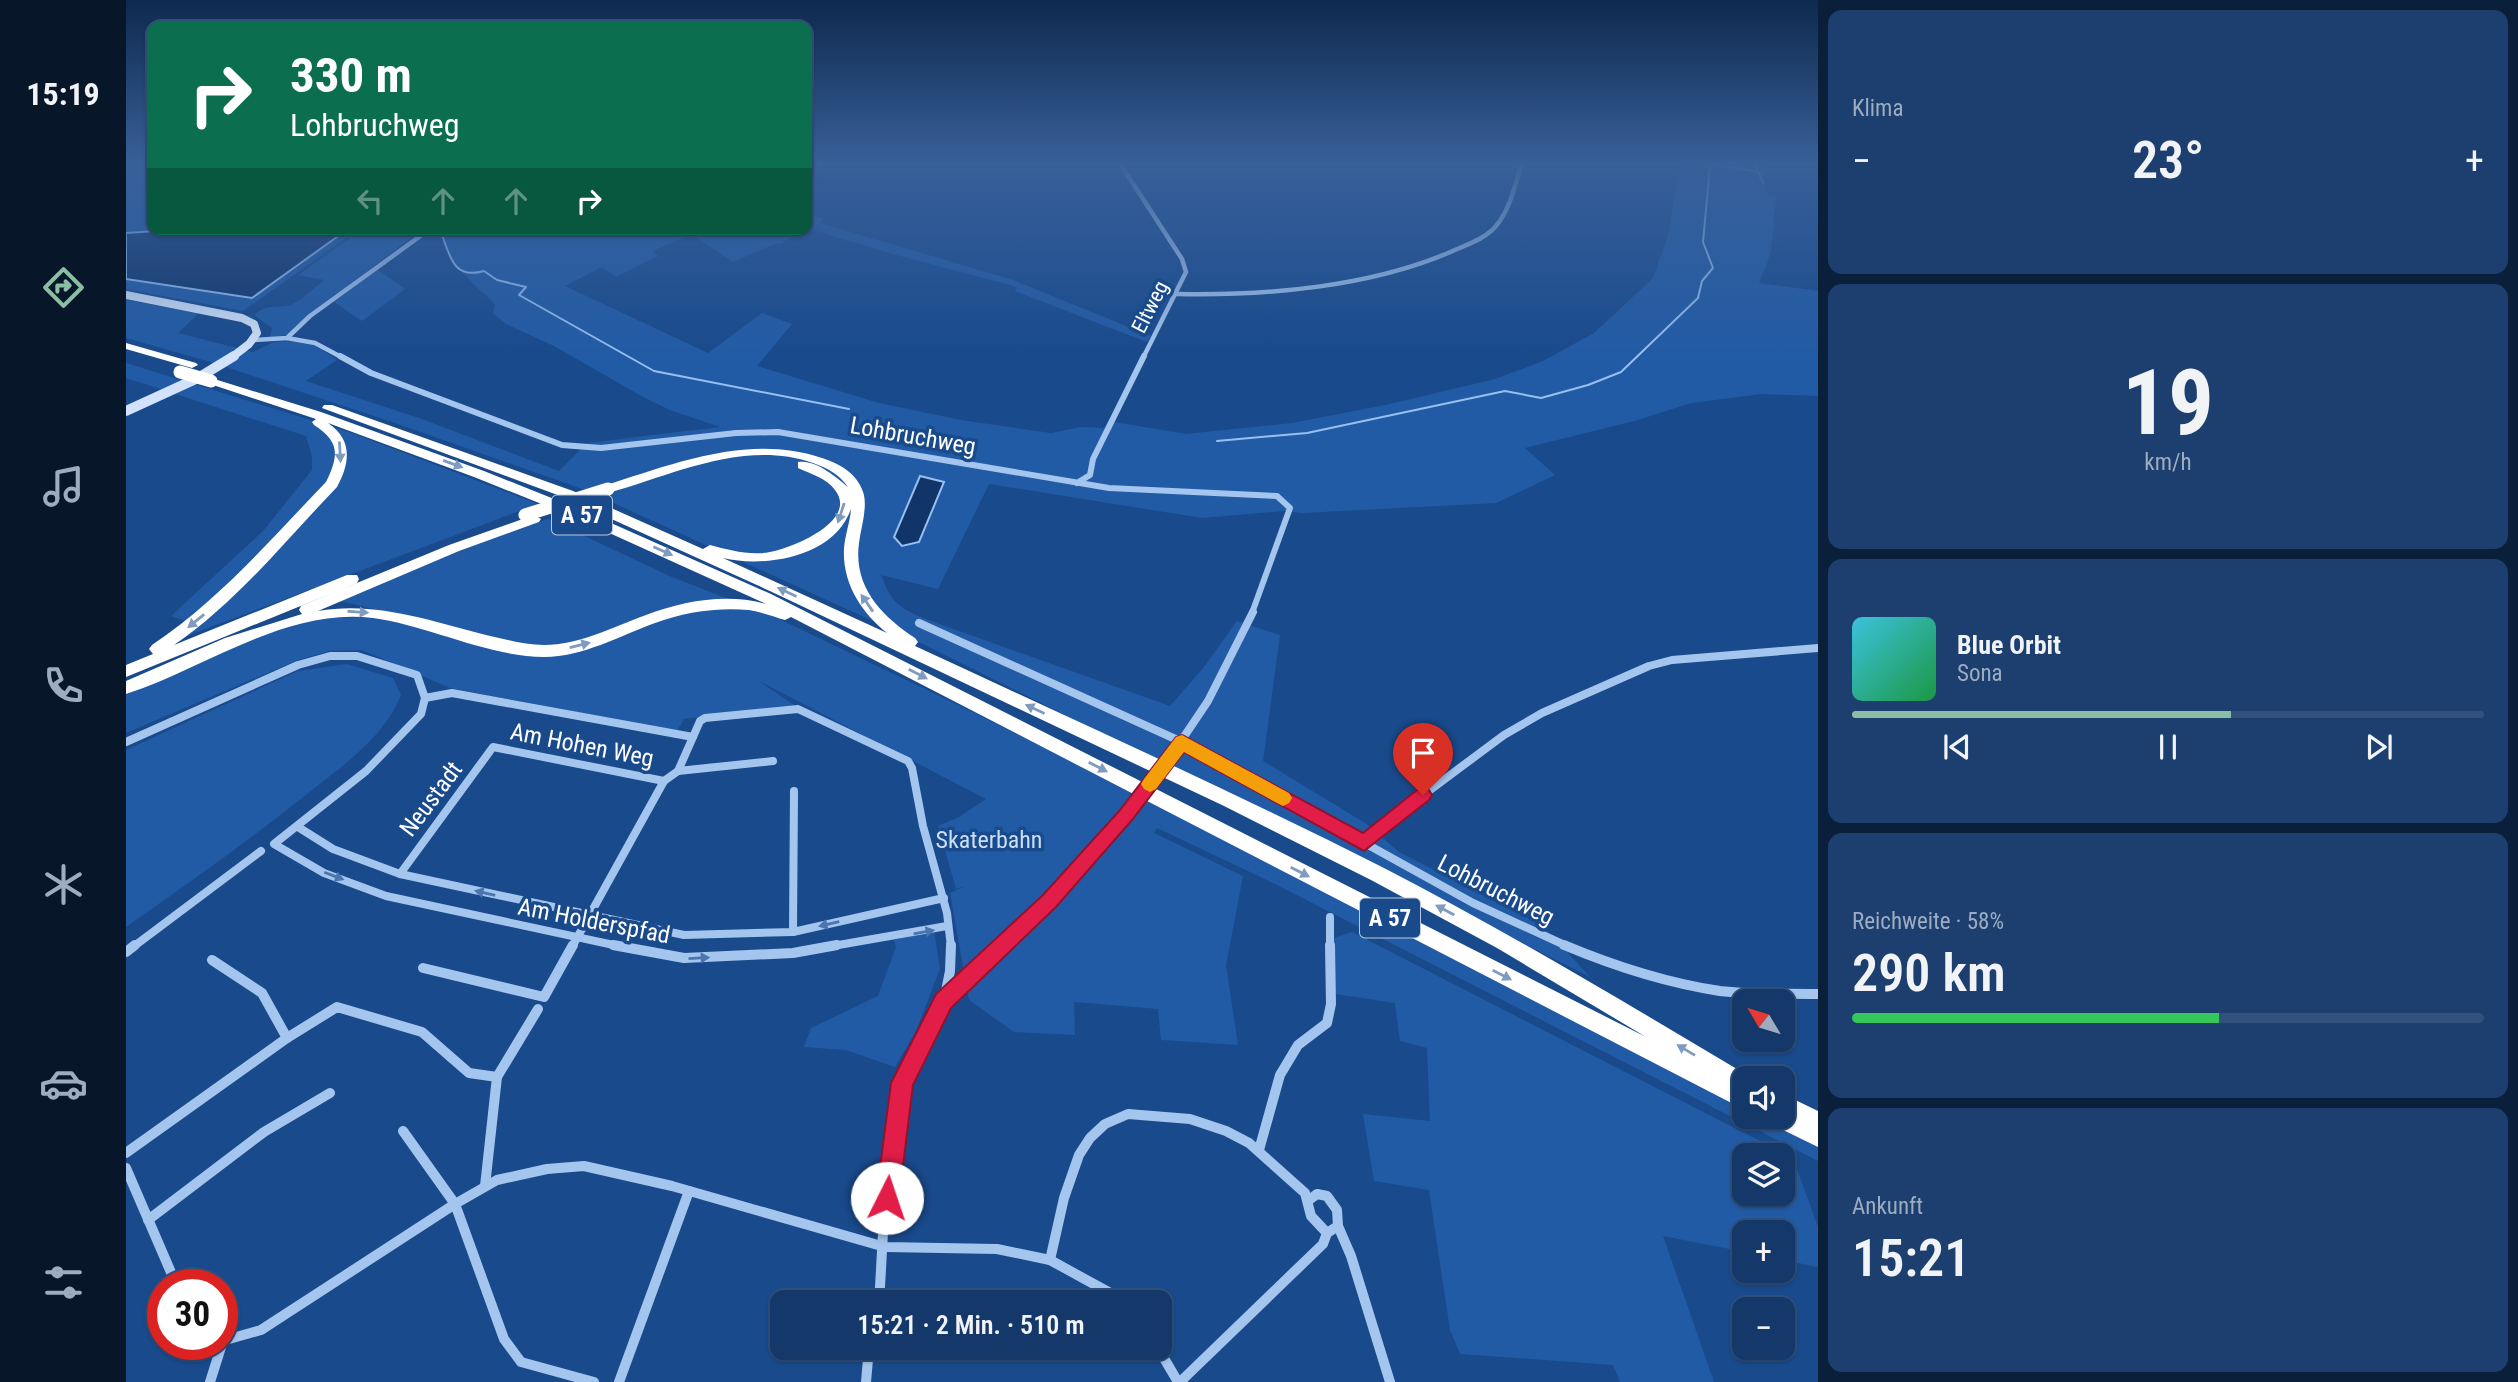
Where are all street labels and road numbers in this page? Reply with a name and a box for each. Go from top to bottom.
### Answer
street label: Eltweg [1127,277,1173,337]
street label: Lohbruchweg [848,411,978,461]
road number: A 57 [552,495,612,534]
street label: Am Hohen Weg [508,717,656,773]
street label: Neustadt [394,756,468,842]
street label: Lohbruchweg [1433,849,1559,931]
street label: Am Holderspfad [516,893,672,949]
road number: A 57 [1360,898,1420,937]

